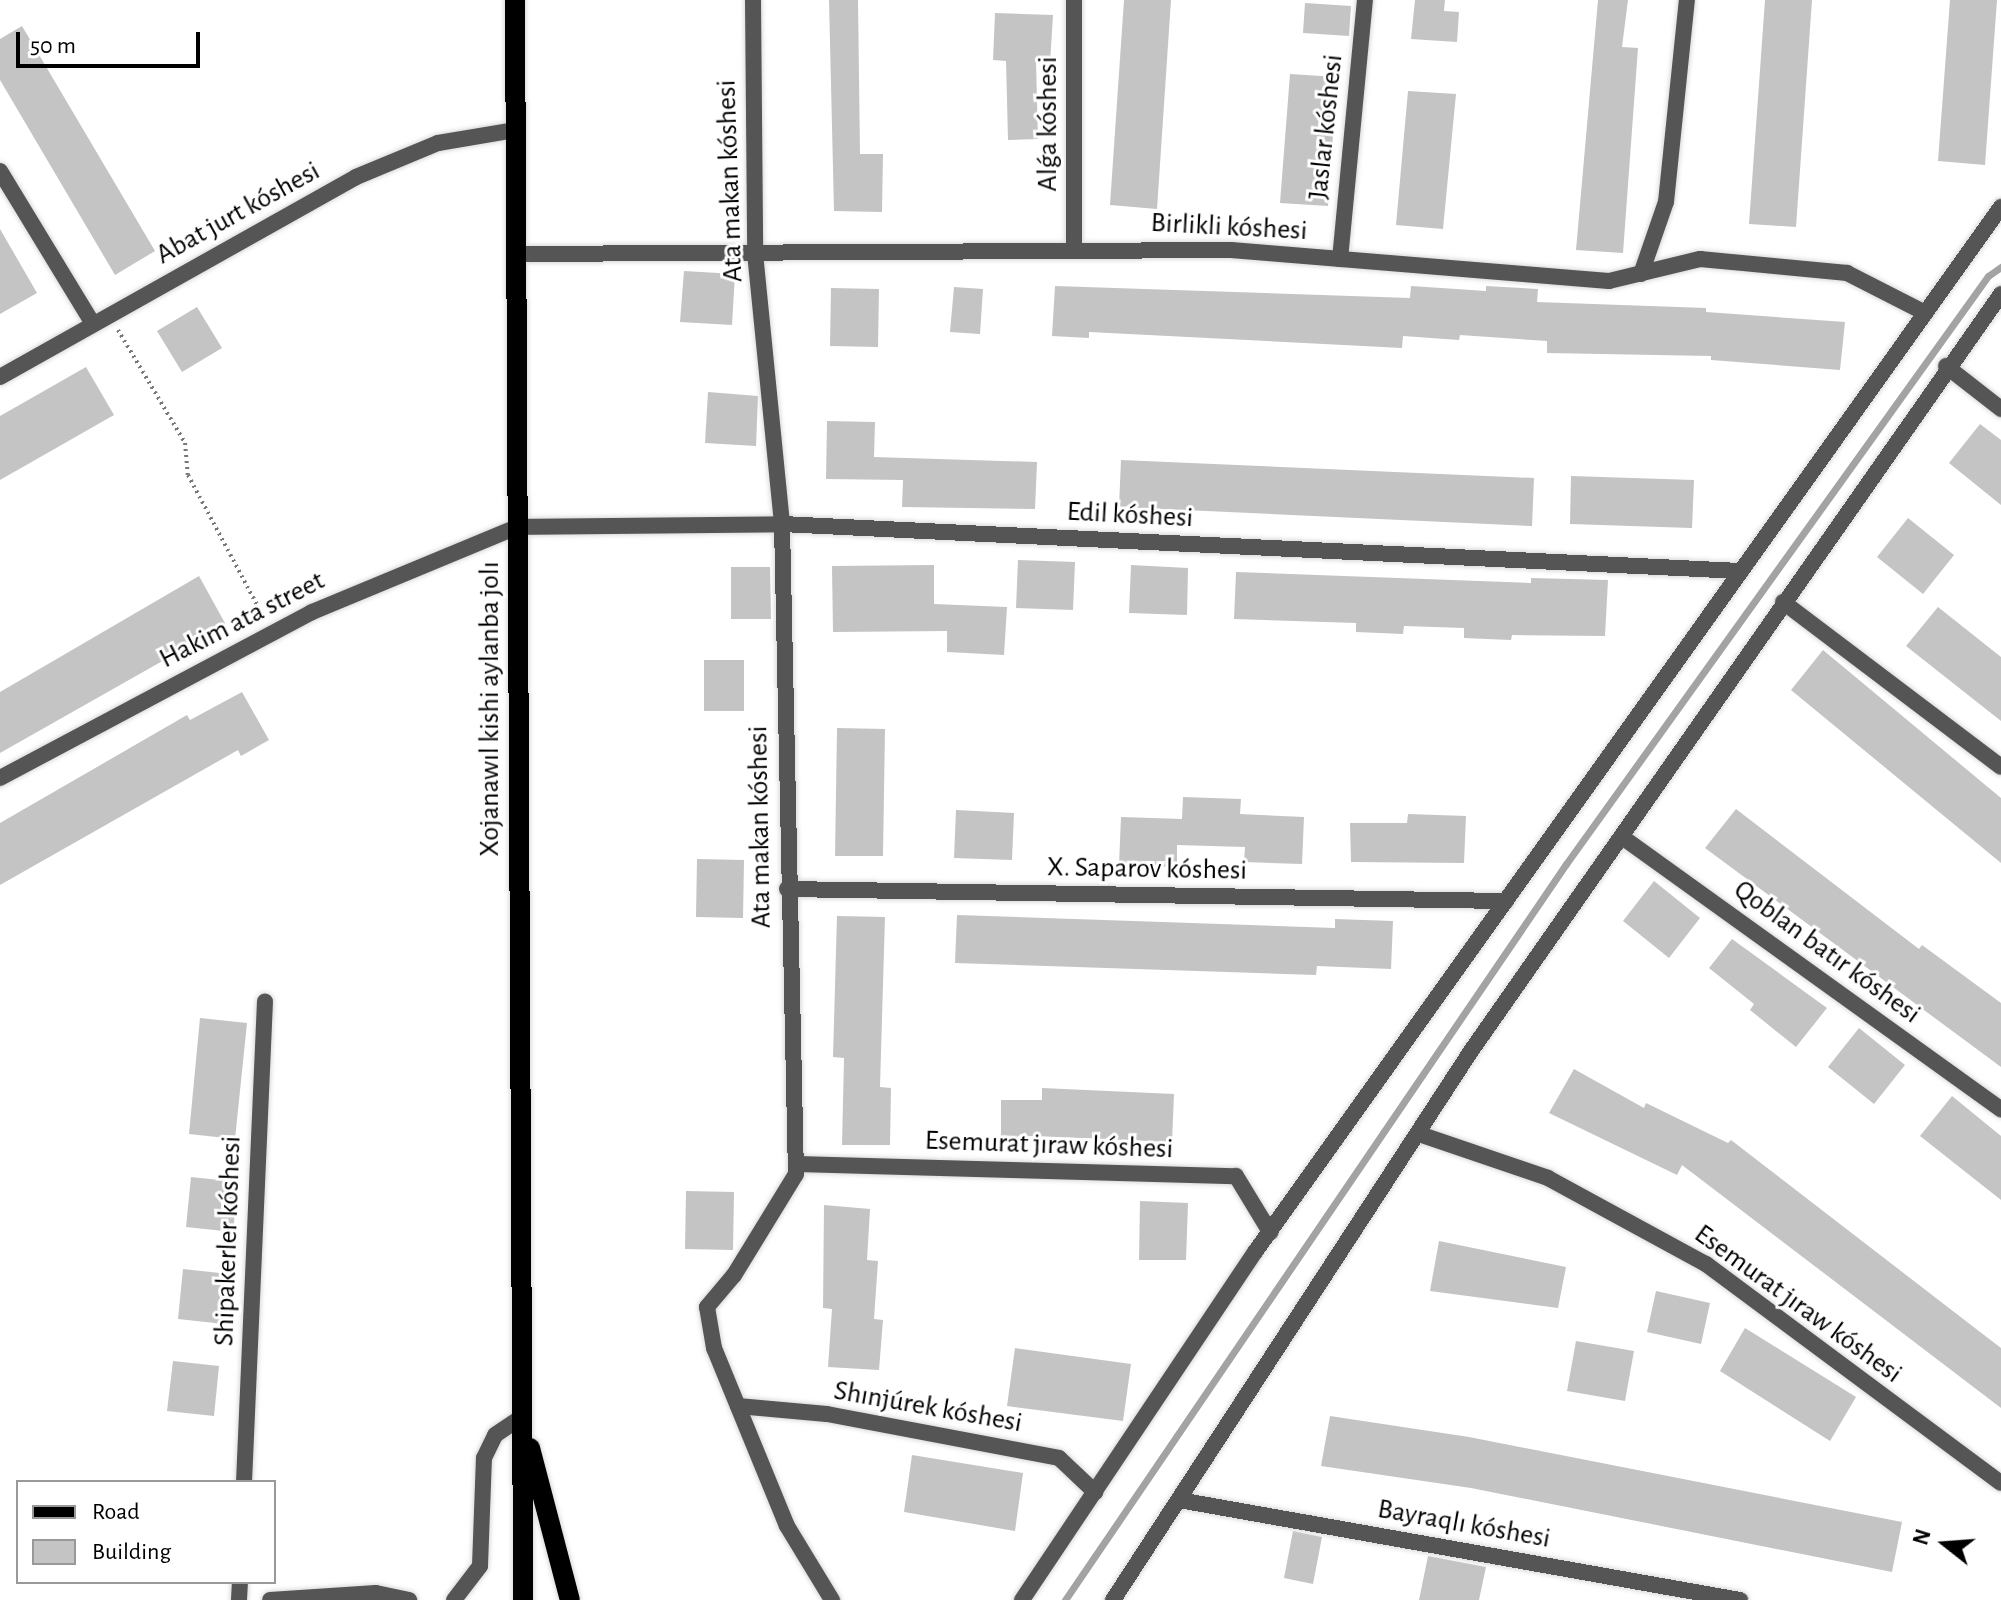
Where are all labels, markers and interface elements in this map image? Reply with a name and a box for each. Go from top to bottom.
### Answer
scale bar [20,16,204,66]
text: 50 m [30,34,76,58]
street label: Jaslar kóshesi [1302,53,1350,201]
street label: Alǵa kóshesi [1031,57,1065,191]
street label: Ata makan kóshesi [710,79,750,283]
street label: Abat jurt kóshesi [150,154,326,272]
street label: Birlikli kóshesi [1150,206,1308,248]
street label: Edil kóshesi [1066,495,1194,535]
street label: Xojanawıl kishi aylanba jolı [473,561,507,857]
street label: Hakim ata street [154,564,330,676]
street label: Ata makan kóshesi [741,726,779,928]
street label: X. Saparov kóshesi [1047,850,1247,888]
street label: Qoblan batır kóshesi [1727,873,1927,1031]
street label: Esemurat jıraw kóshesi [924,1124,1174,1166]
street label: Shipakerler kóshesi [208,1135,248,1347]
street label: Esemurat jıraw kóshesi [1688,1217,1908,1391]
street label: Shınjúrek kóshesi [831,1374,1025,1440]
legend [16,1480,276,1584]
street label: Bayraqlı kóshesi [1375,1492,1553,1556]
text: Road [92,1500,140,1524]
north arrow [1905,1504,1985,1584]
text: N [1909,1526,1935,1548]
text: Building [92,1540,171,1564]

